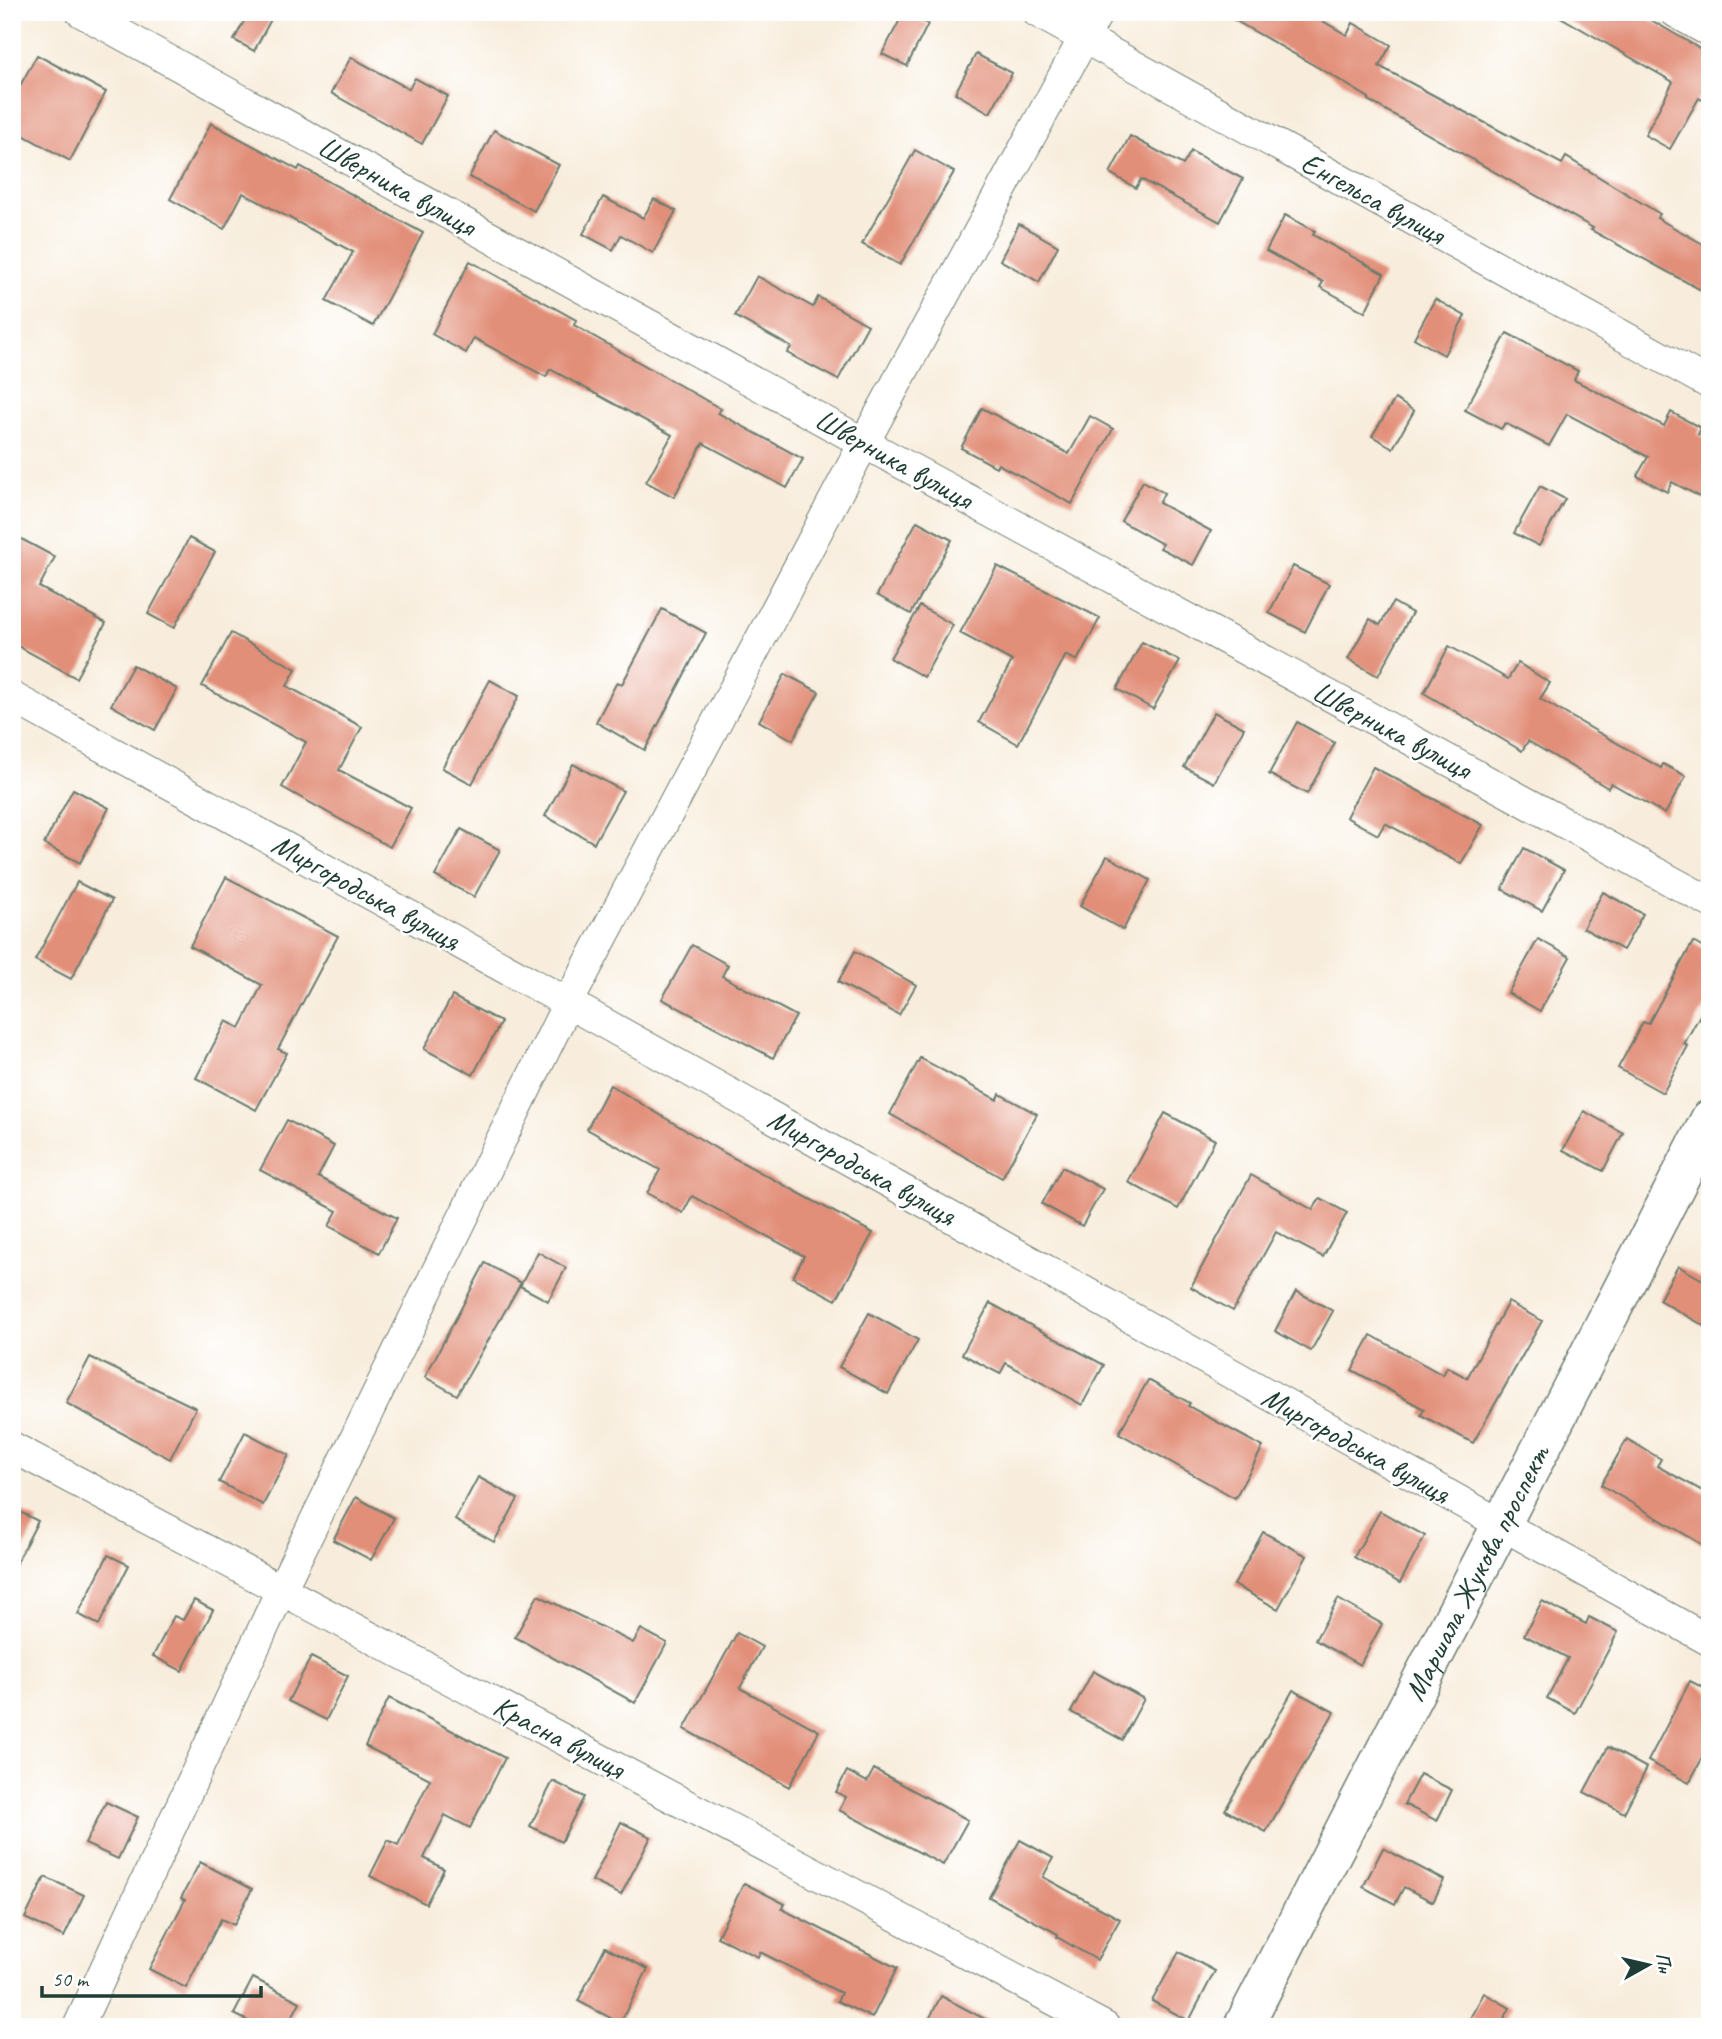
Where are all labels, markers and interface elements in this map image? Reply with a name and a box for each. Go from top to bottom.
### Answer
street label: Шверника вулиця [311,127,485,246]
street label: Енгельса вулиця [1295,143,1454,254]
street label: Шверника вулиця [808,400,982,519]
street label: Шверника вулиця [1306,672,1480,789]
street label: Миргородська вулиця [265,825,468,960]
street label: Миргородська вулиця [761,1100,964,1235]
street label: Миргородська вулиця [1255,1378,1458,1513]
street label: Маршала Жукова проспект [1395,1437,1559,1707]
street label: Красна вулиця [487,1687,633,1788]
north arrow [1614,1930,1684,2000]
text: Пн [1651,1951,1677,1976]
scale bar [42,1955,261,1999]
text: 50 m [52,1966,90,1992]

